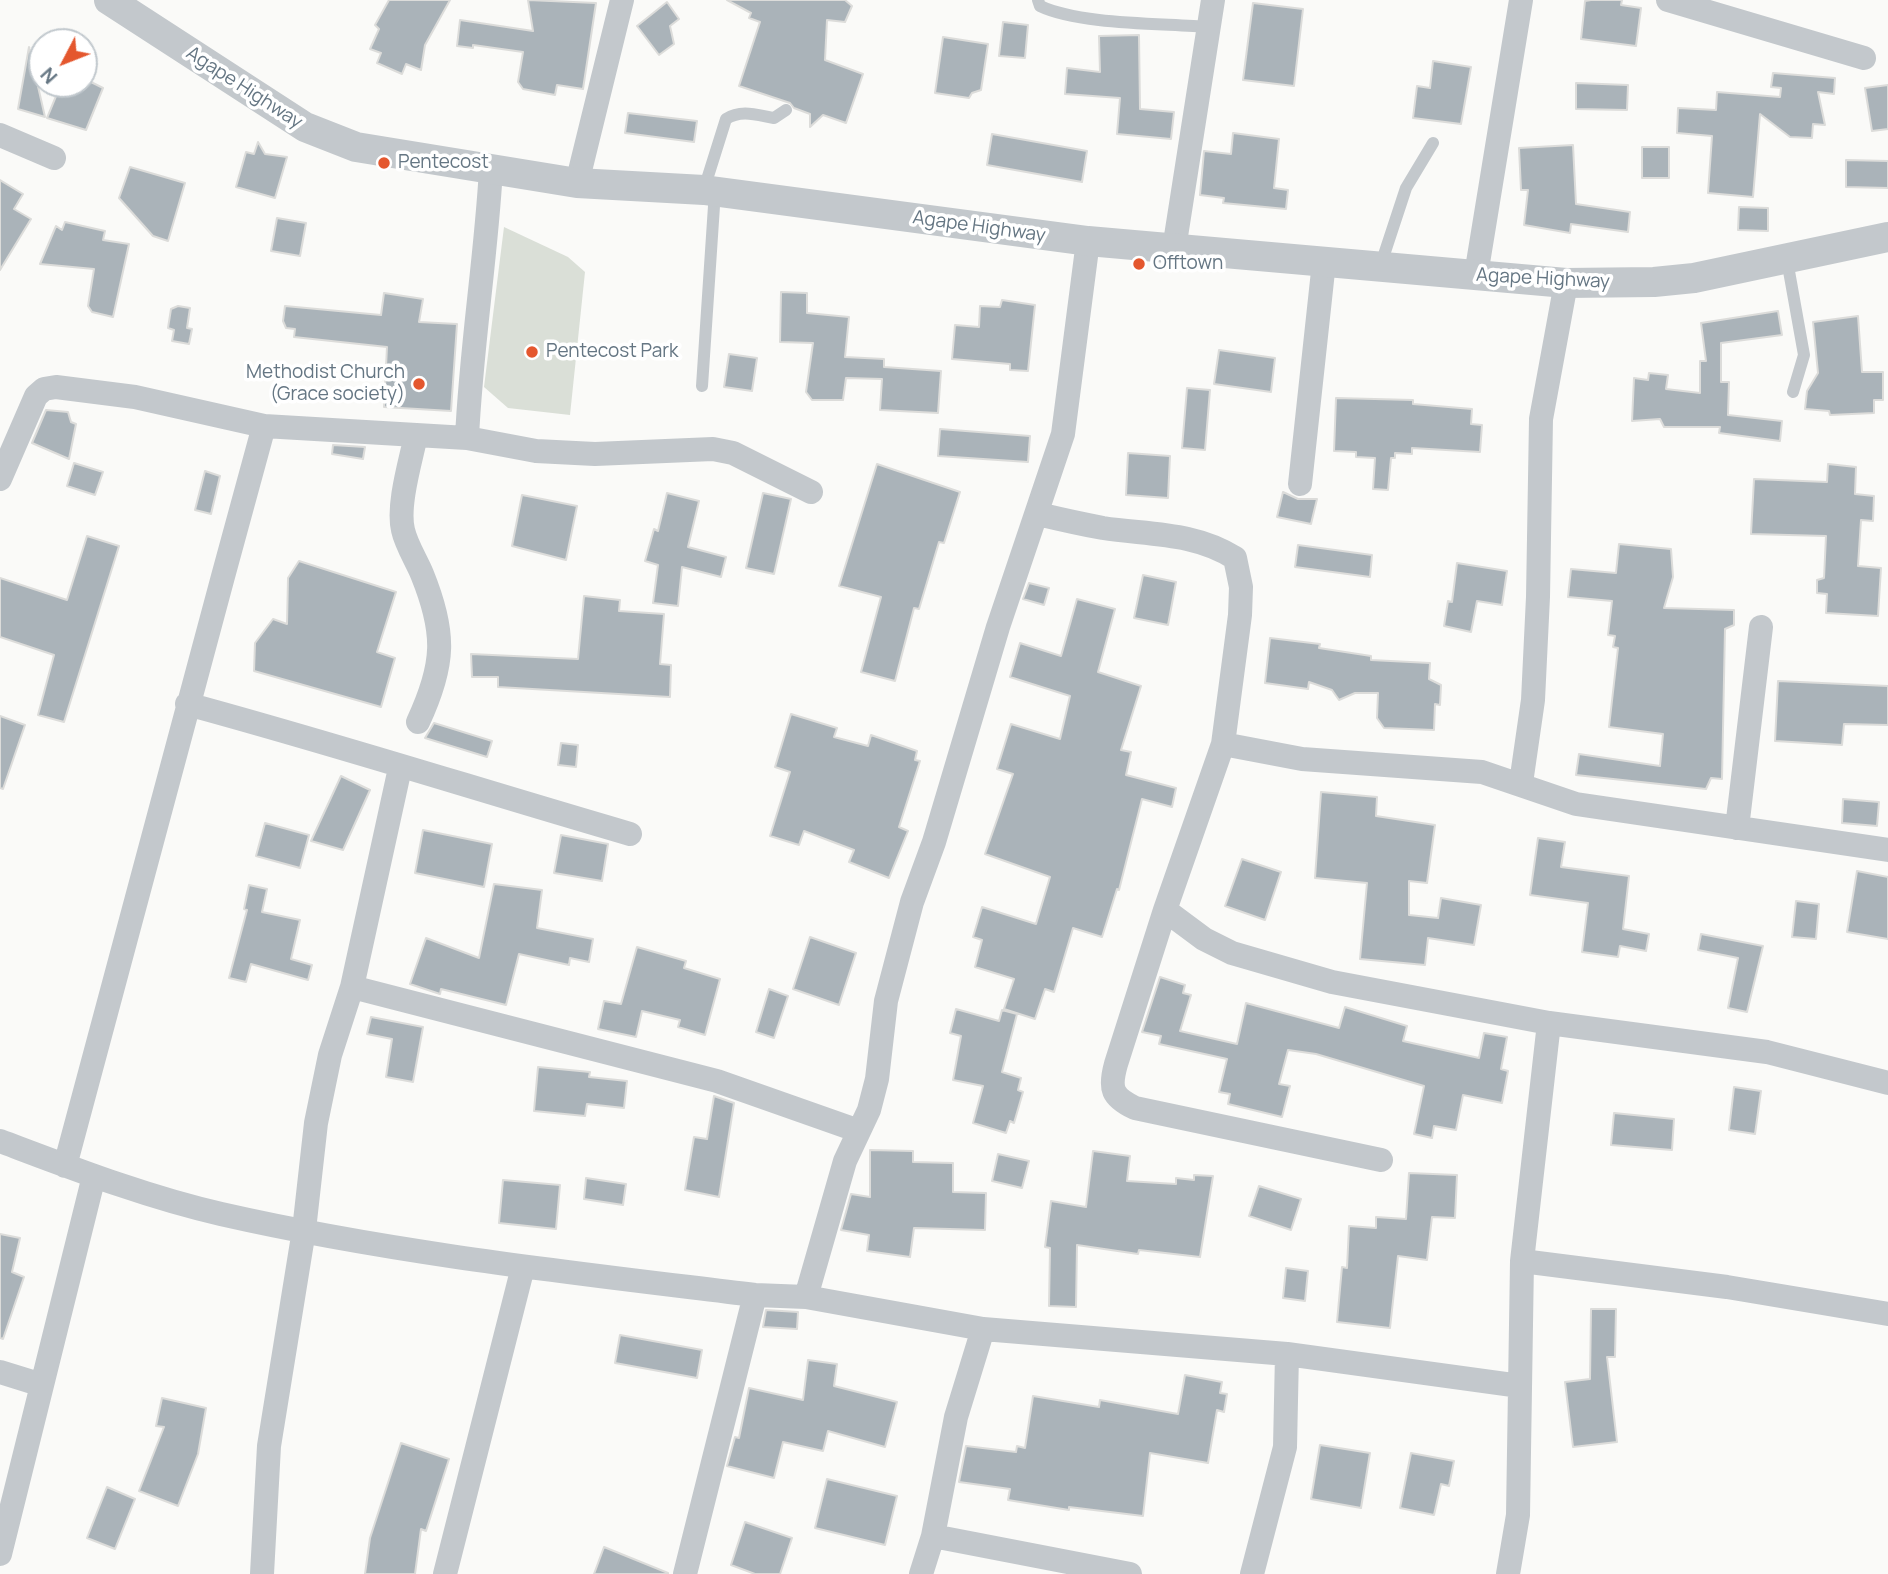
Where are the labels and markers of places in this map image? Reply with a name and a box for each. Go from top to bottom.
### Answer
place label: Pentecost [398,152,489,174]
marker: Pentecost [376,155,392,171]
place label: Offtown [1153,253,1223,275]
marker: Offtown [1131,256,1147,272]
place label: Pentecost Park [546,341,678,363]
marker: Pentecost Park [524,344,540,360]
place label: Methodist Church (Grace society) [246,362,405,406]
marker: Methodist Church (Grace society) [411,376,427,392]

